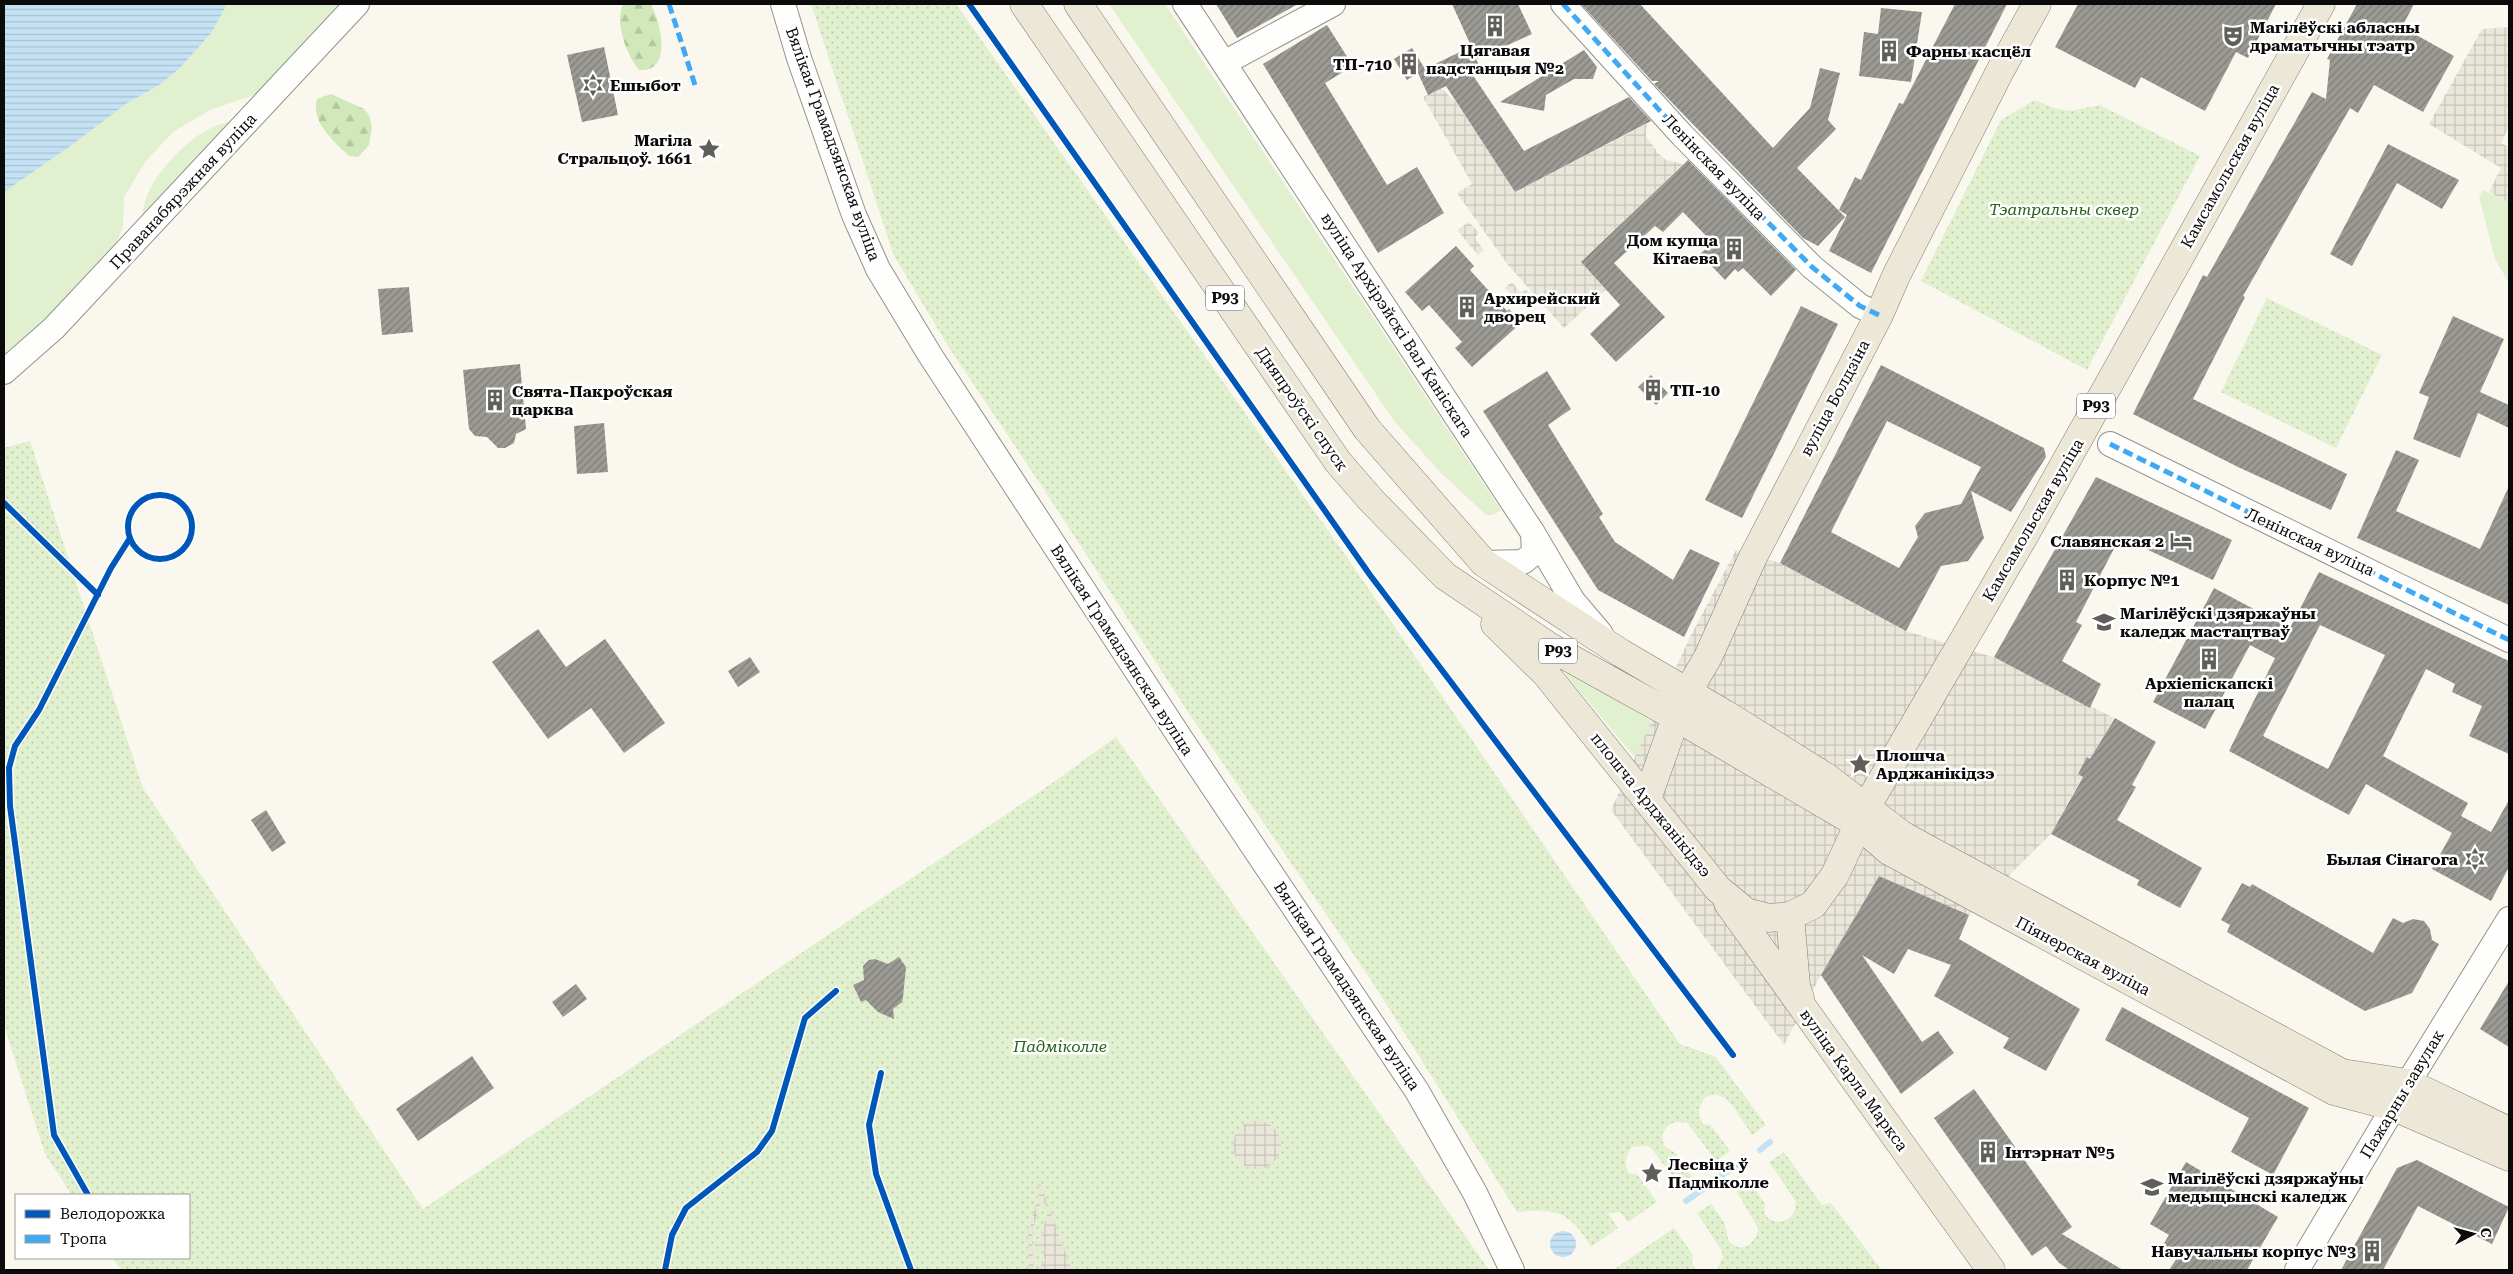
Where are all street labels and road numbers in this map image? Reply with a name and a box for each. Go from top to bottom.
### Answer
street label: Вялікая Грамадзянская вуліца [782,25,884,264]
street label: Камсамольская вуліца [2177,80,2283,251]
street label: Праванабярэжная вуліца [106,109,260,273]
street label: Ленінская вуліца [1659,110,1770,224]
street label: вуліца Архірэйскі Вал Каніскага [1317,209,1477,441]
road number: Р93 [1206,286,1244,310]
street label: вуліца Болдзіна [1796,336,1874,459]
street label: Дняпроўскі спуск [1252,343,1352,475]
road number: Р93 [2077,394,2115,418]
street label: Камсамольская вуліца [1979,435,2088,605]
street label: Ленінская вуліца [2243,504,2378,580]
street label: Вялікая Грамадзянская вуліца [1047,541,1197,759]
road number: Р93 [1539,638,1577,664]
street label: плошча Арджанікідзэ [1587,729,1715,881]
street label: Вялікая Грамадзянская вуліца [1270,878,1424,1094]
street label: Піянерская вуліца [2012,912,2154,1000]
street label: вуліца Карла Маркса [1796,1005,1912,1155]
street label: Пажарны завулак [2356,1026,2448,1162]

